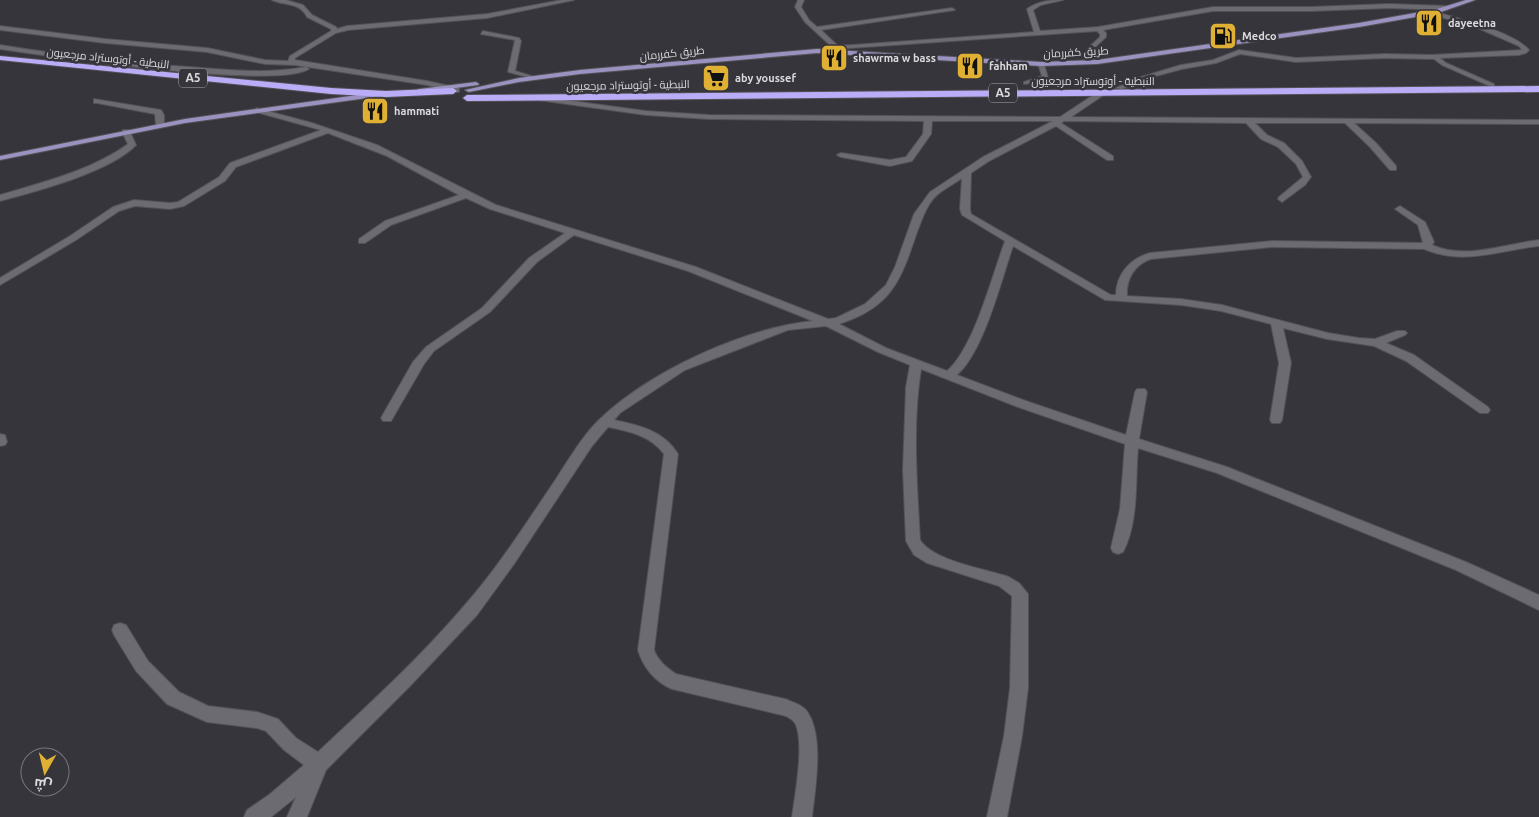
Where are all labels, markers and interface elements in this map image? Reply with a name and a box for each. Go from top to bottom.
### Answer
restaurant icon: dayeetna [1414,8,1444,38]
place label: dayeetna [1448,17,1496,29]
fuel station icon: Medco [1208,21,1238,51]
place label: Medco [1242,30,1277,42]
restaurant icon: shawrma w bass [819,43,849,73]
street label: طريق كفررمان [639,44,705,63]
street label: طريق كفررمان [1043,44,1109,61]
street label: النبطية - أوتوستراد مرجعيون [46,45,170,71]
restaurant icon: fahham [955,51,985,81]
place label: shawrma w bass [853,52,936,64]
place label: fahham [989,60,1028,72]
supermarket icon: aby youssef [701,63,731,93]
road number: A5 [179,68,207,88]
place label: aby youssef [735,72,796,84]
street label: النبطية - أوتوستراد مرجعيون [1031,74,1155,88]
street label: النبطية - أوتوستراد مرجعيون [566,77,690,93]
road number: A5 [989,84,1017,102]
restaurant icon: hammati [360,96,390,126]
place label: hammati [394,105,439,117]
north arrow [20,747,70,797]
text: ش [33,775,53,794]

